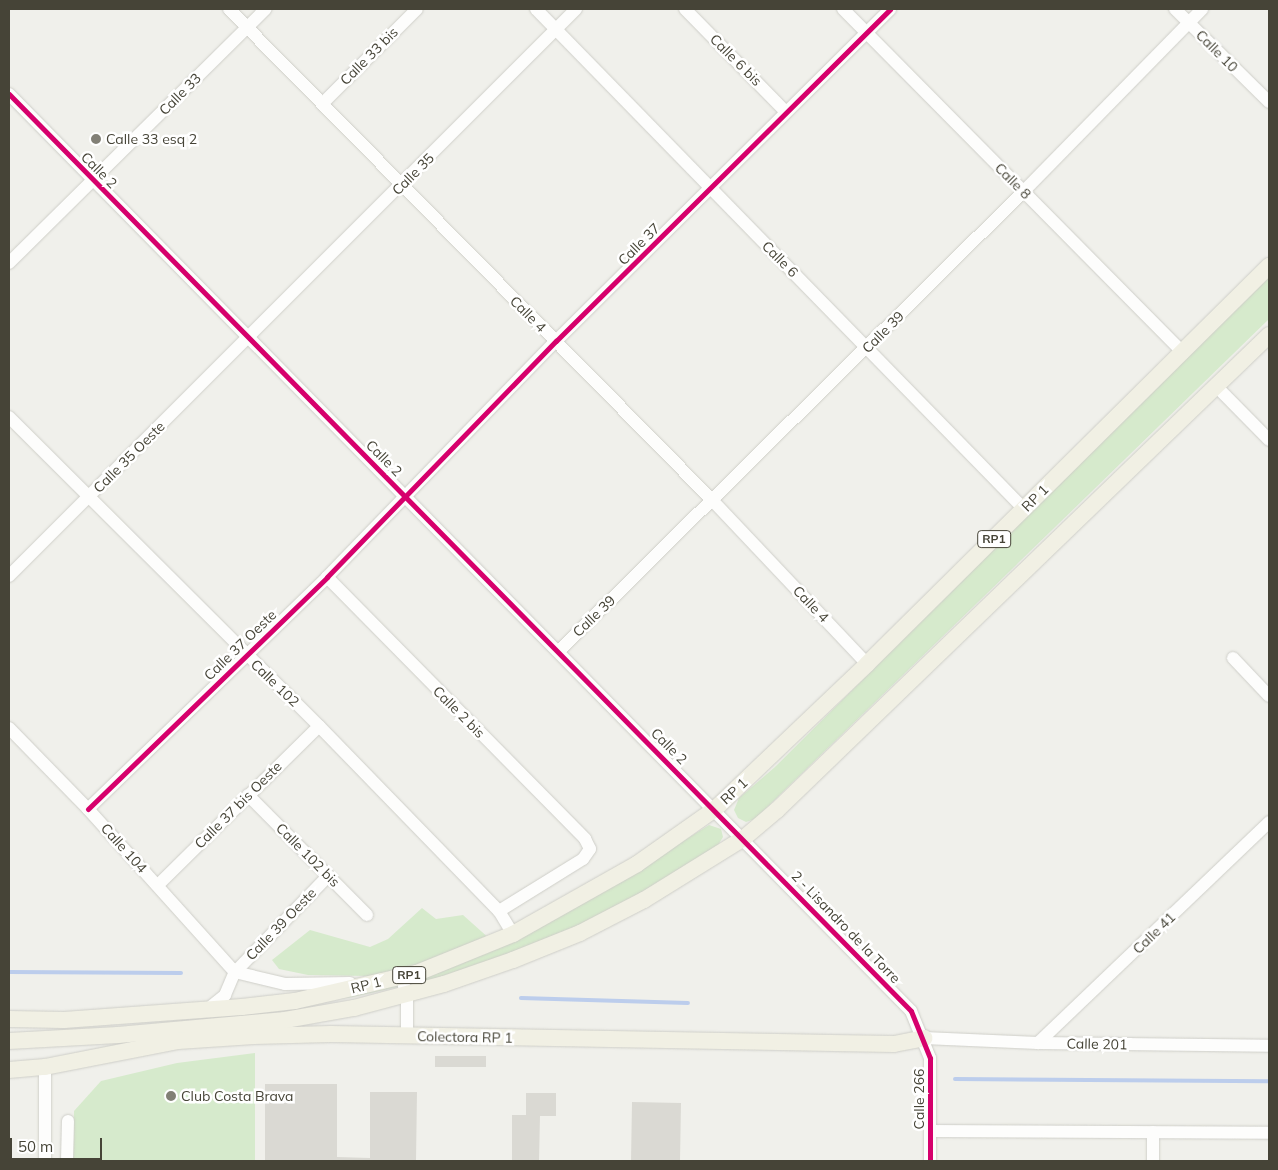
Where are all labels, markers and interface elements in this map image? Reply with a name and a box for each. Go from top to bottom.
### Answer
street label: Calle 33 bis [337,24,401,88]
street label: Calle 10 [1193,27,1241,75]
street label: Calle 6 bis [707,31,765,89]
street label: Calle 33 [156,70,204,118]
place label: Calle 33 esq 2 [106,131,197,147]
marker: Calle 33 esq 2 [90,133,102,145]
street label: Calle 2 [77,148,121,192]
street label: Calle 35 [389,150,437,198]
street label: Calle 8 [991,159,1035,203]
street label: Calle 37 [615,220,663,268]
street label: Calle 6 [758,237,802,281]
street label: Calle 4 [506,292,550,336]
street label: Calle 39 [859,308,907,356]
street label: Calle 35 Oeste [90,418,168,496]
street label: Calle 2 [362,436,406,480]
street label: RP 1 [1018,481,1052,515]
road number: RP1 [976,530,1012,548]
street label: Calle 4 [790,582,832,626]
street label: Calle 39 [569,592,619,640]
street label: Calle 37 Oeste [200,606,280,684]
street label: Calle 102 [247,656,303,710]
street label: Calle 2 bis [430,683,488,741]
street label: Calle 2 [647,724,691,768]
street label: Calle 37 bis Oeste [191,758,285,852]
street label: RP 1 [717,774,751,808]
street label: Calle 104 [97,820,151,876]
street label: Calle 102 bis [273,820,343,890]
street label: 2 - Lisandro de la Torre [788,867,904,987]
street label: Calle 39 Oeste [242,884,320,964]
street label: Calle 41 [1129,909,1179,957]
road number: RP1 [392,966,426,984]
street label: RP 1 [349,973,383,997]
street label: Colectora RP 1 [417,1028,513,1046]
street label: Calle 201 [1066,1035,1128,1053]
street label: Calle 266 [911,1069,927,1129]
place label: Club Costa Brava [181,1088,294,1104]
marker: Club Costa Brava [165,1090,177,1102]
scale bar [12,1128,105,1160]
text: 50 m [18,1137,53,1156]

